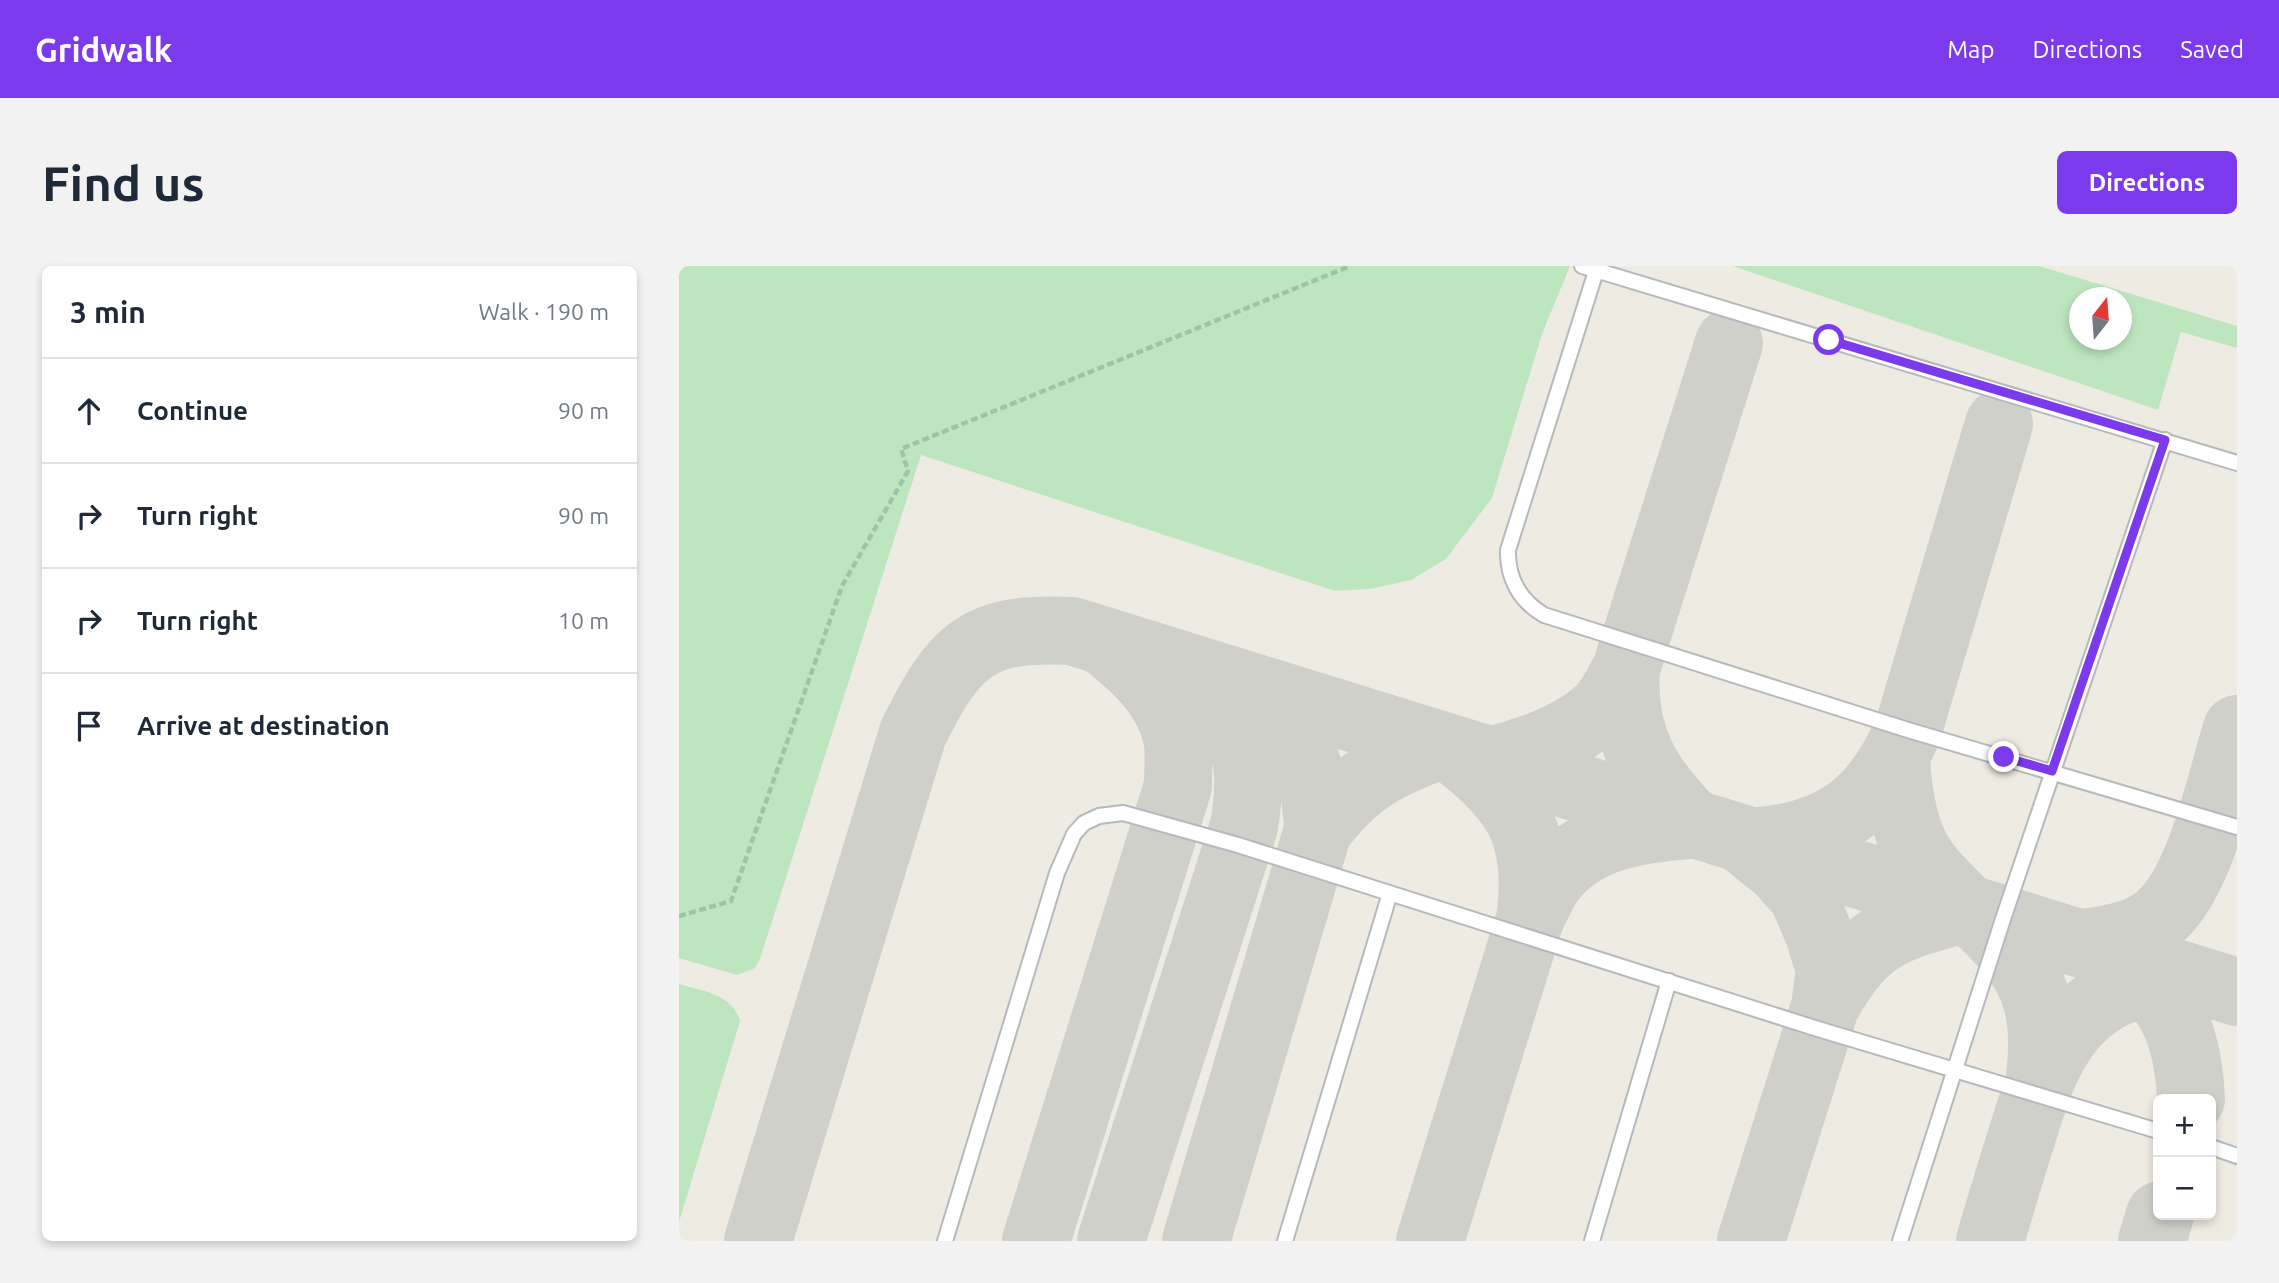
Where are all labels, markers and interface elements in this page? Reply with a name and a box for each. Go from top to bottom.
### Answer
text: Gridwalk [35,31,172,68]
text: Map [1947,36,1994,63]
text: Directions [2032,36,2142,63]
text: Saved [2180,36,2244,63]
button: Directions [2057,151,2237,214]
text: Find us [42,155,205,210]
north arrow [2069,287,2132,350]
text: 3 min [70,295,146,329]
text: Walk · 190 m [478,299,609,324]
route start [1813,324,1844,355]
icon: ahead [70,392,108,430]
text: Continue [137,396,248,425]
text: 90 m [558,398,609,423]
icon: right [70,497,108,535]
text: Turn right [137,501,258,530]
text: 90 m [558,503,609,528]
icon: right [70,602,108,640]
text: Turn right [137,606,258,635]
text: 10 m [558,608,609,633]
icon: arrive [70,707,108,745]
text: Arrive at destination [137,711,390,740]
route end [1988,741,2019,772]
map controls [2153,1094,2216,1220]
button: + [2153,1094,2216,1157]
button: − [2153,1157,2216,1220]

